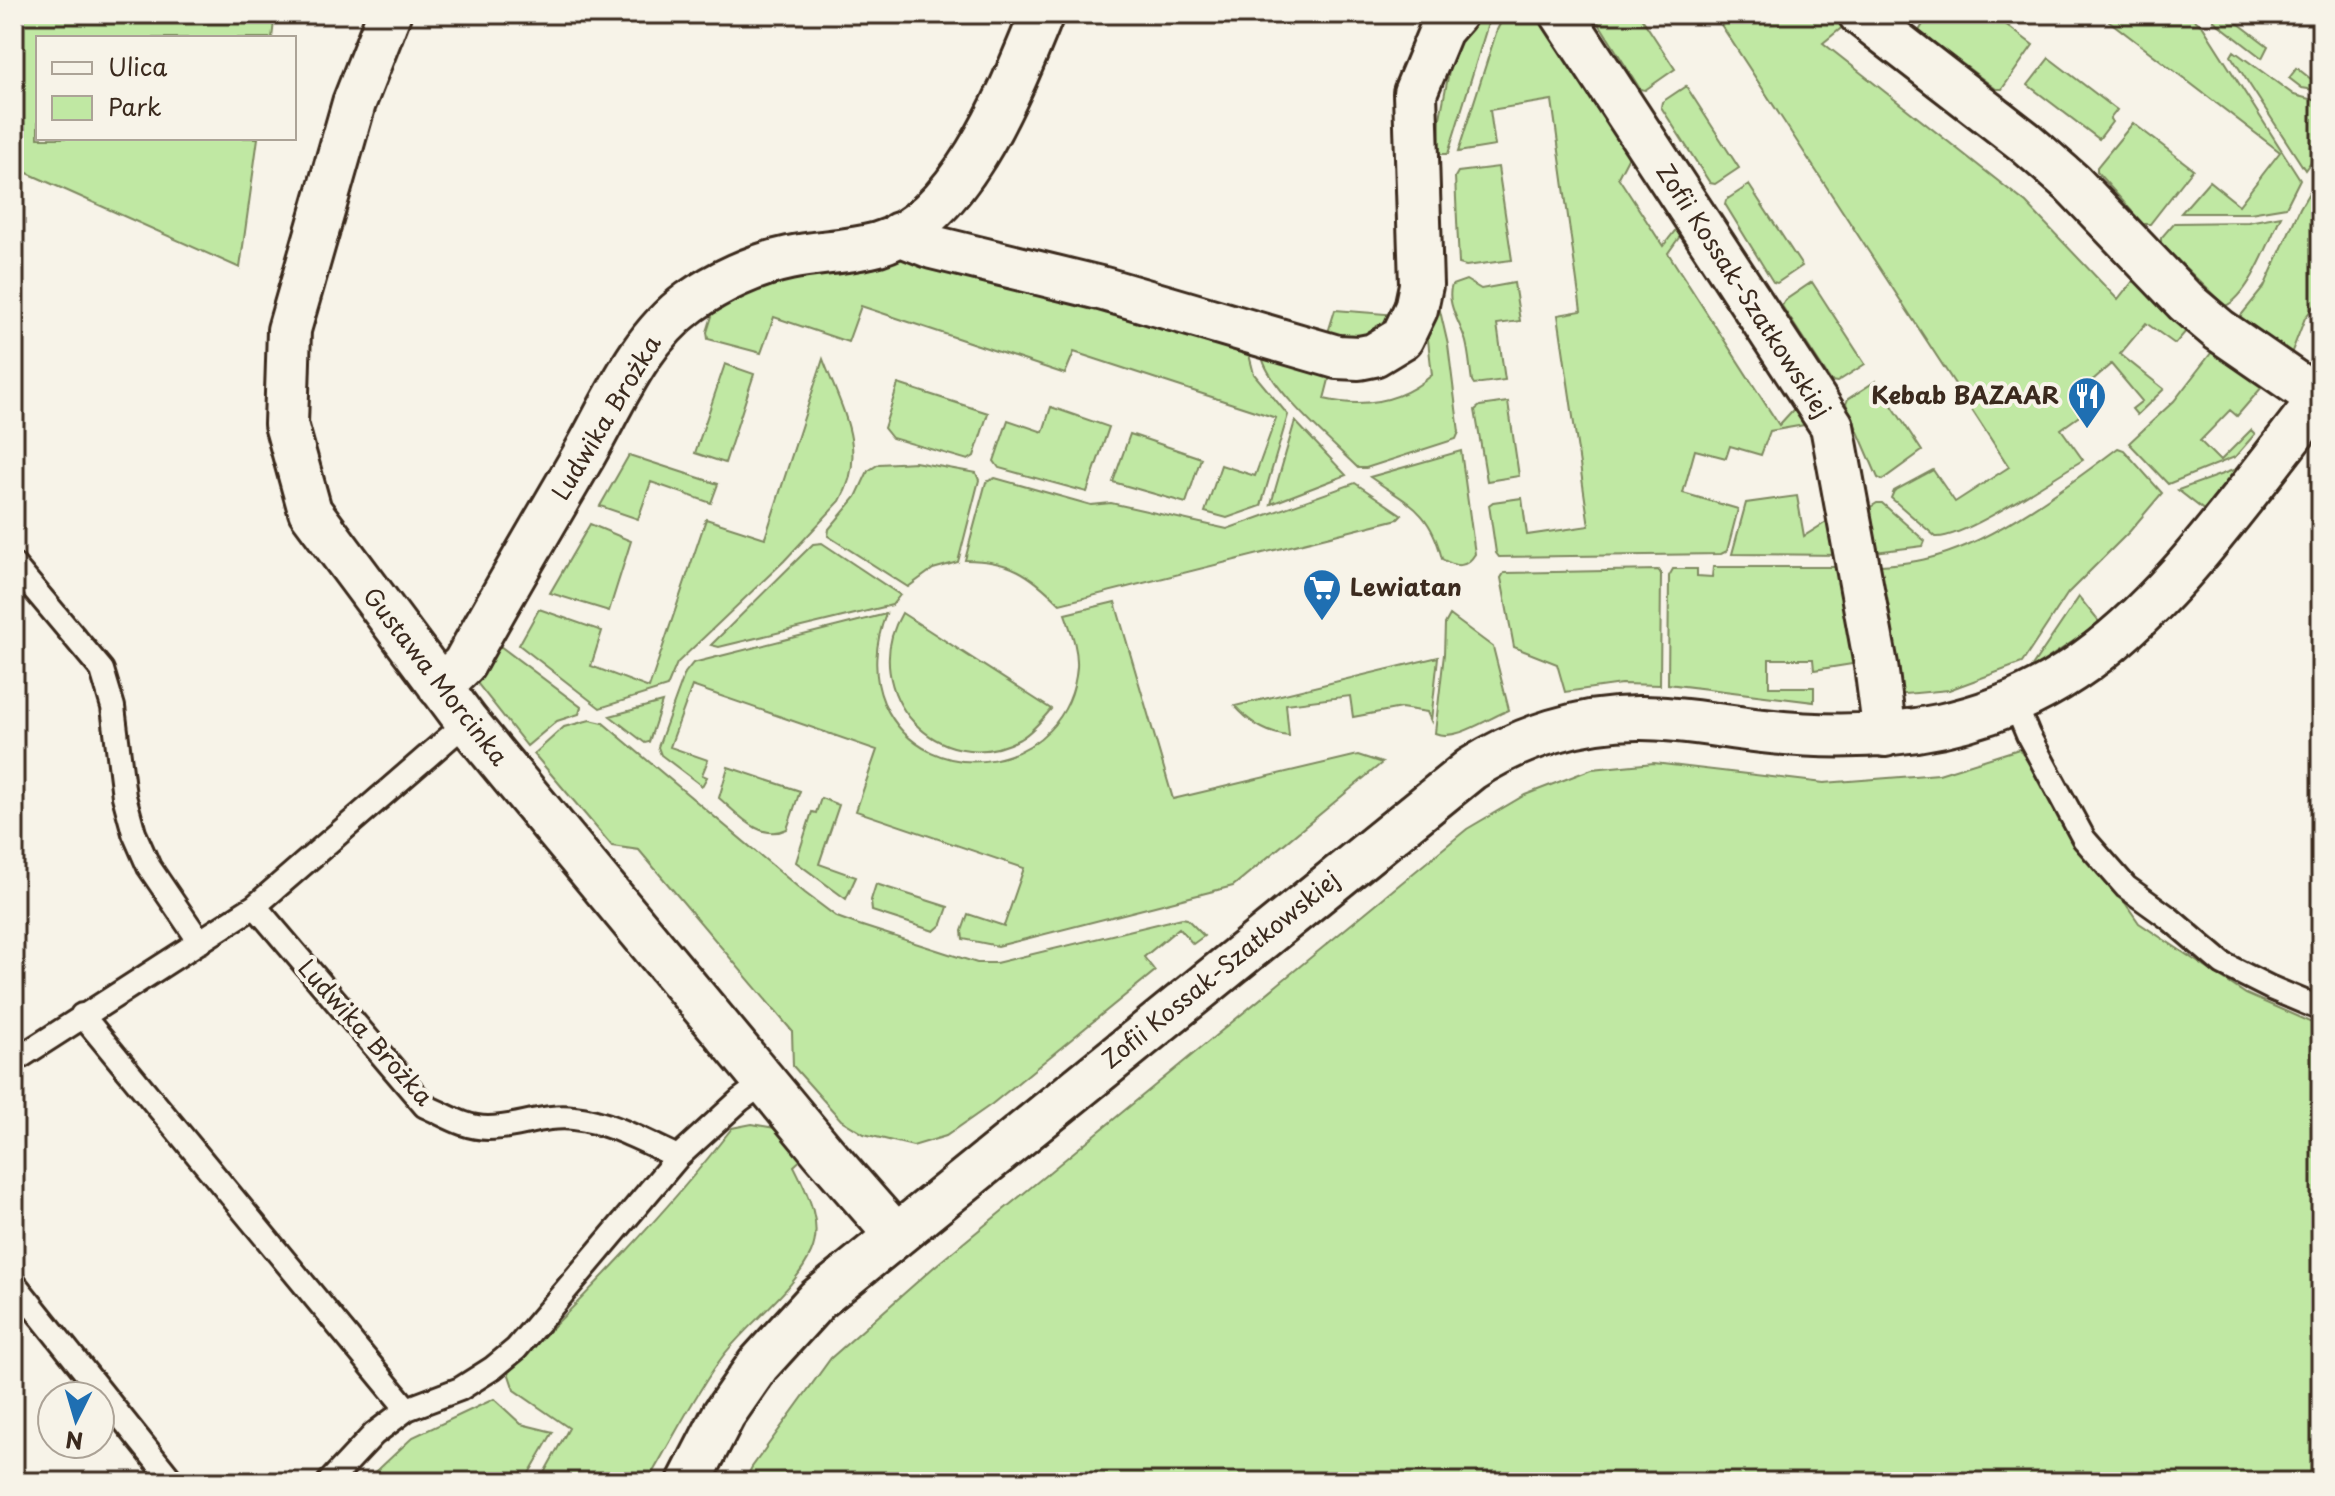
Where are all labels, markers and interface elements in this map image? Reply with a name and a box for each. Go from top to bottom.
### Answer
legend [36,36,296,140]
text: Ulica [108,48,167,84]
text: Park [108,88,162,124]
street label: Zofii Kossak-Szatkowskiej [1649,155,1841,424]
street label: Ludwika Brożka [542,327,669,506]
restaurant icon: Kebab BAZAAR [2066,375,2108,430]
place label: Kebab BAZAAR [1871,376,2059,412]
supermarket icon: Lewiatan [1301,567,1343,622]
place label: Lewiatan [1350,568,1462,604]
street label: Gustawa Morcinka [355,579,518,773]
street label: Zofii Kossak-Szatkowskiej [1093,861,1347,1076]
street label: Ludwika Brożka [291,950,443,1114]
north arrow [36,1380,116,1460]
text: N [64,1424,84,1459]

